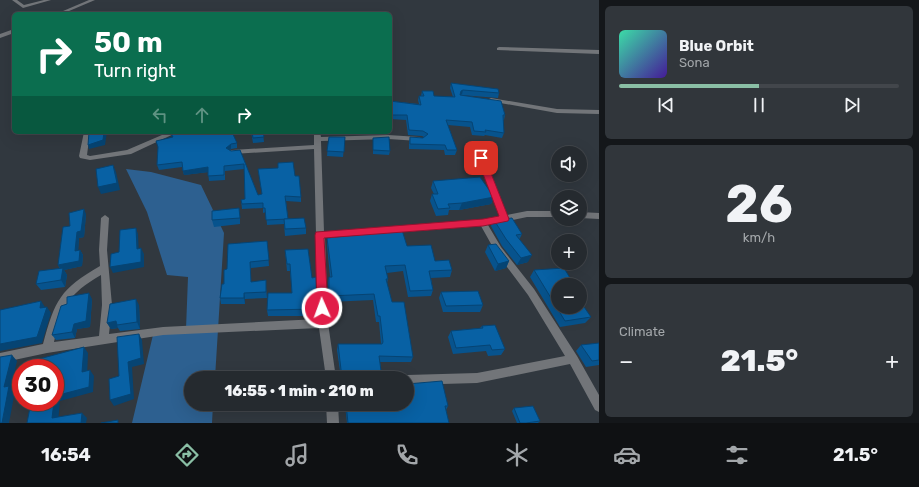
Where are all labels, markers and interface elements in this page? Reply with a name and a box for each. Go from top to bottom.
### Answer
text: 50 m [94,26,163,59]
icon: right [28,28,80,80]
text: Blue Orbit [679,37,754,55]
text: Sona [679,55,710,70]
text: Turn right [94,60,176,82]
icon: previous [655,94,677,116]
icon: pause [748,94,770,116]
icon: next [841,94,863,116]
icon: left [149,104,171,126]
icon: ahead [191,104,213,126]
icon: right [233,104,255,126]
pin [464,141,498,175]
map controls [551,146,587,314]
button: sound [551,146,587,182]
icon: arrive [470,147,492,169]
text: 26 [725,173,793,235]
button: layers [551,190,587,226]
text: km/h [743,230,775,245]
button: + [551,234,587,270]
button: − [551,278,587,314]
position arrow [301,287,343,329]
text: Climate [619,324,665,339]
text: 21.5° [720,343,798,379]
text: − [619,348,633,375]
text: + [885,348,899,375]
speed limit sign: 30 [12,359,64,411]
text: 16:55 · 1 min · 210 m [224,382,374,400]
icon: directions [173,441,201,469]
icon: music [283,441,311,469]
icon: phone [393,441,421,469]
icon: climate [503,441,531,469]
icon: car [613,441,641,469]
icon: filters [723,441,751,469]
text: 16:54 [41,444,91,466]
text: 21.5° [833,444,878,466]

